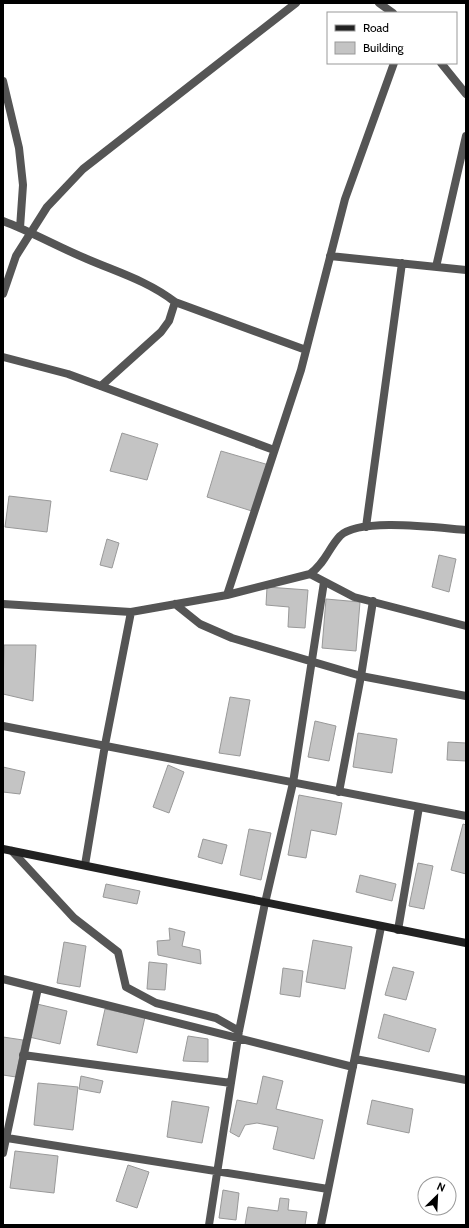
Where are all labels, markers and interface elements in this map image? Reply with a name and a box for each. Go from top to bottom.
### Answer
legend [327,12,457,64]
text: Road [363,20,389,35]
text: Building [363,40,405,55]
north arrow [417,1176,457,1216]
text: N [435,1179,447,1195]

